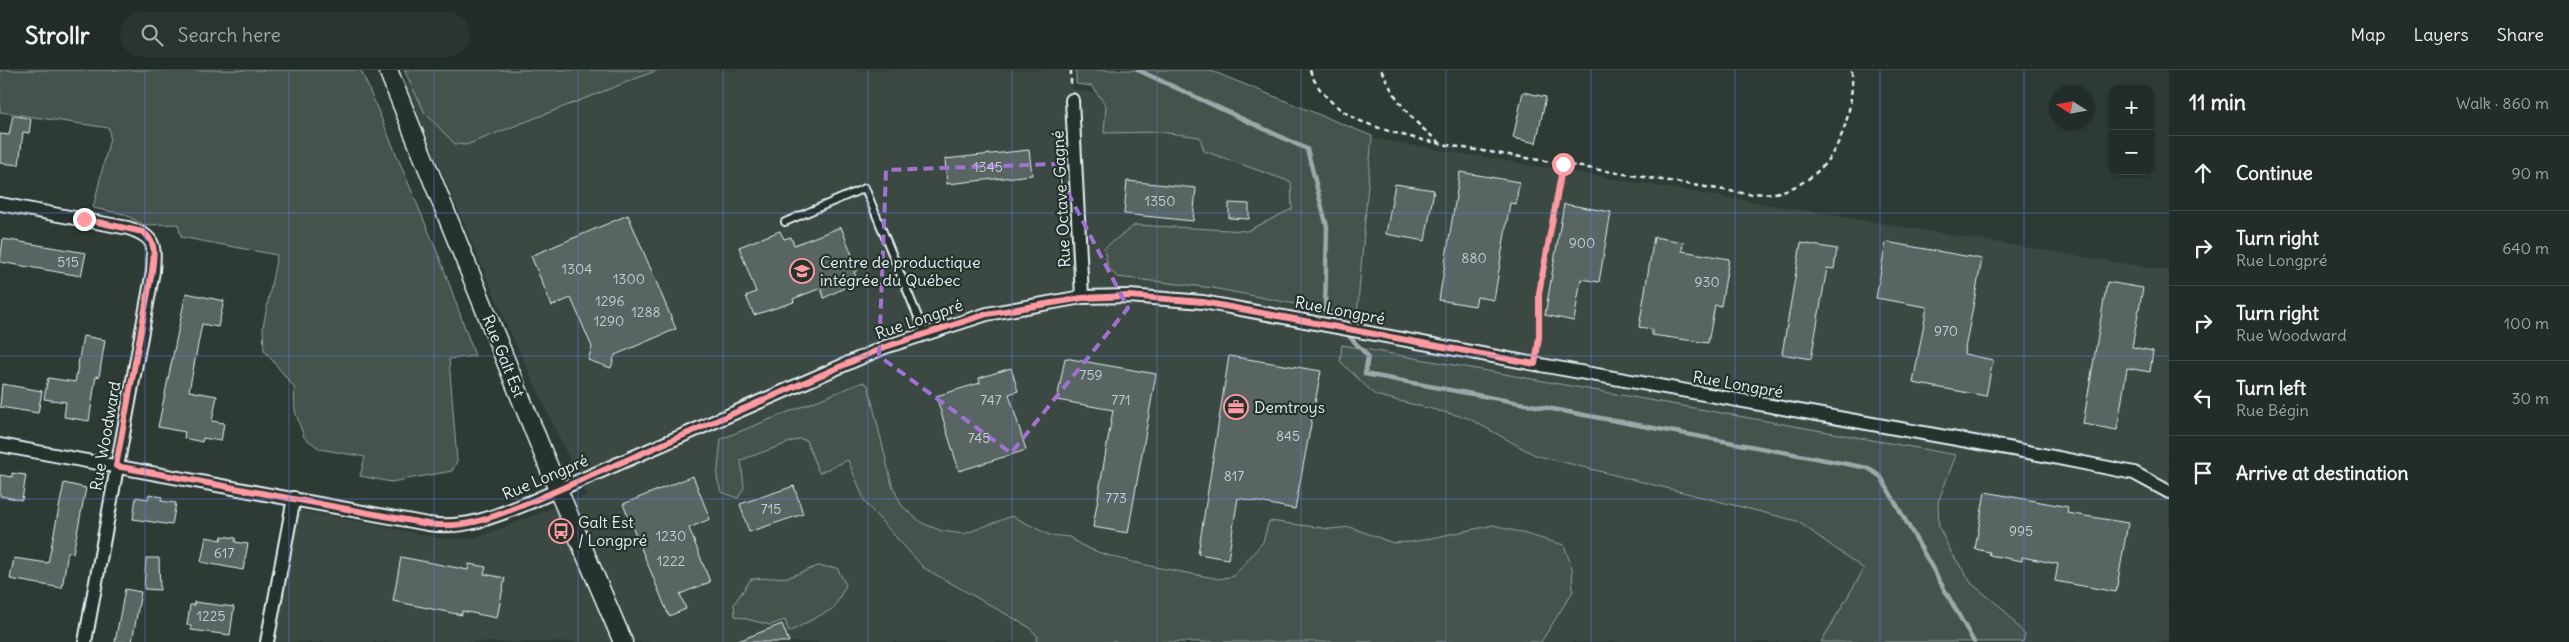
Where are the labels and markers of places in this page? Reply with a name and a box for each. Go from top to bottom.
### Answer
place label: Centre de productique intégrée du Québec [820,252,981,290]
school or university icon: Centre de productique intégrée du Québec [789,258,815,284]
office icon: Demtroys [1223,394,1249,420]
place label: Demtroys [1254,397,1325,417]
place label: Galt Est / Longpré [578,512,647,550]
bus stop icon: Galt Est / Longpré [548,518,574,544]

